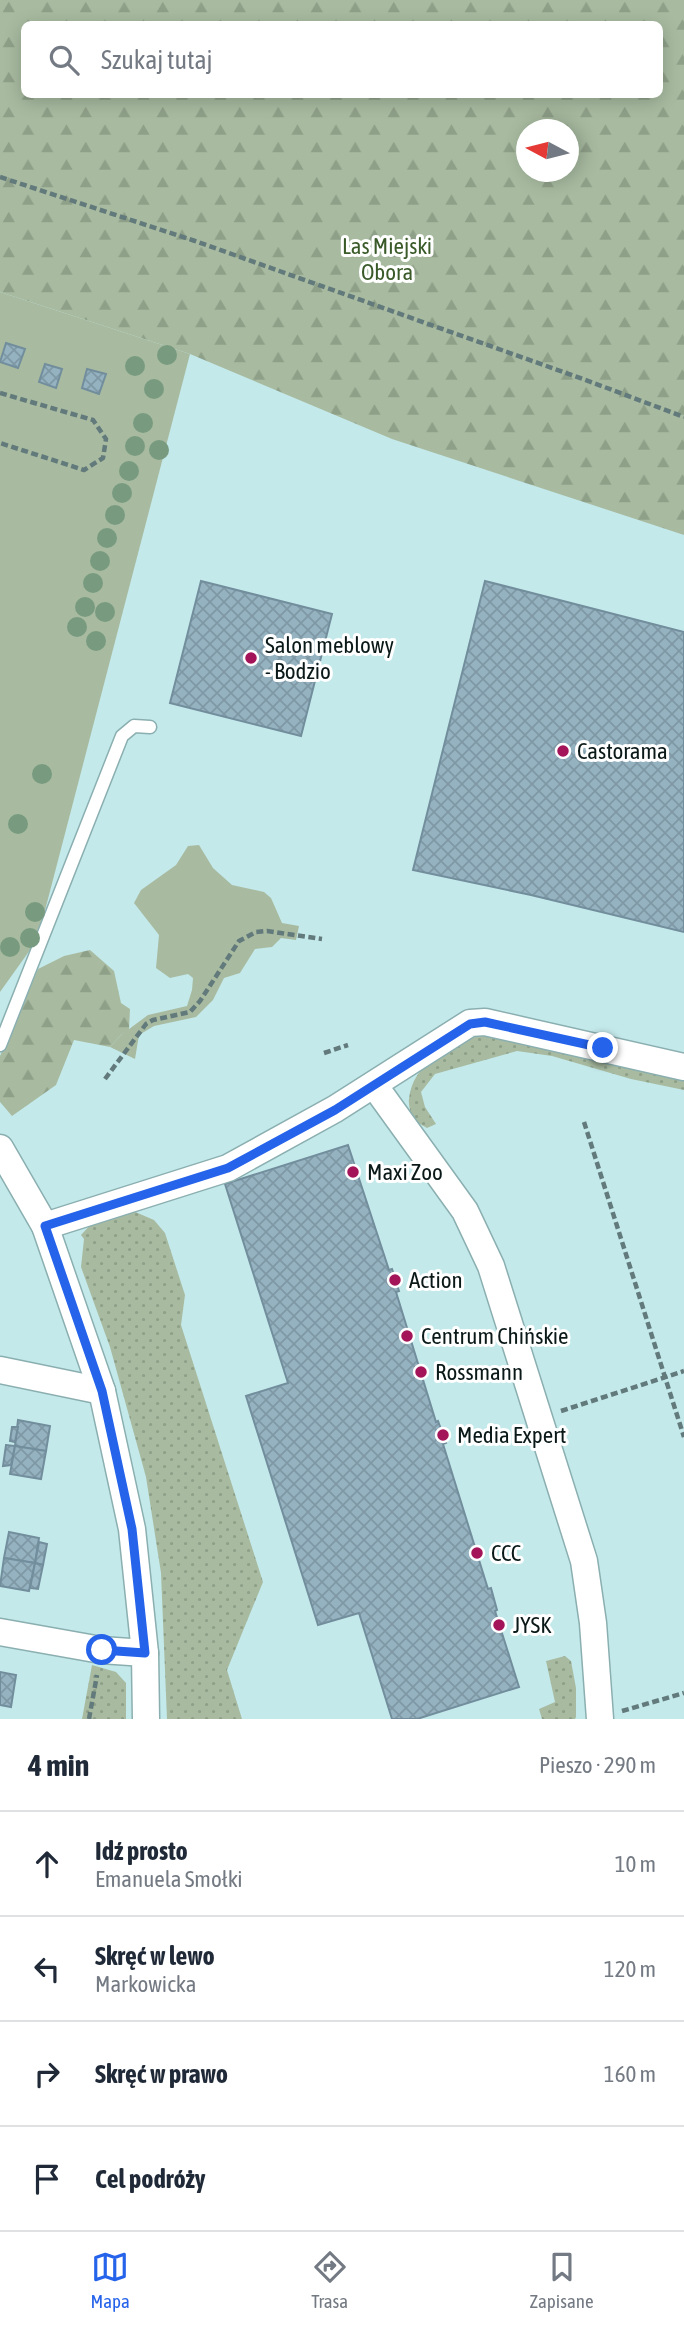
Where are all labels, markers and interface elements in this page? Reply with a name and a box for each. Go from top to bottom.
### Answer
search box [21,21,663,98]
icon: search [45,41,83,79]
text: Szukaj tutaj [101,45,213,75]
north arrow [516,119,579,182]
park label: Las Miejski Obora [342,233,432,285]
place label: Salon meblowy - Bodzio [265,632,394,684]
marker: Salon meblowy - Bodzio [243,650,259,666]
place label: Castorama [577,738,668,764]
marker: Castorama [555,743,571,759]
route end [587,1032,618,1063]
place label: Maxi Zoo [367,1159,443,1185]
marker: Maxi Zoo [345,1164,361,1180]
place label: Action [409,1267,463,1293]
marker: Action [387,1272,403,1288]
place label: Centrum Chińskie [421,1323,568,1349]
marker: Centrum Chińskie [399,1328,415,1344]
place label: Rossmann [435,1359,523,1385]
marker: Rossmann [413,1364,429,1380]
place label: Media Expert [457,1422,566,1448]
marker: Media Expert [435,1427,451,1443]
place label: CCC [491,1540,521,1566]
marker: CCC [469,1545,485,1561]
place label: JYSK [513,1612,552,1638]
marker: JYSK [491,1617,507,1633]
route start [86,1634,117,1665]
text: 4 min [28,1748,89,1782]
text: Pieszo · 290 m [539,1752,656,1778]
text: Idź prosto [95,1836,188,1866]
icon: ahead [28,1845,66,1883]
text: 10 m [615,1851,656,1877]
text: Emanuela Smołki [95,1866,243,1892]
text: Skręć w lewo [95,1941,215,1971]
icon: left [28,1950,66,1988]
text: 120 m [604,1956,656,1982]
text: Markowicka [95,1971,196,1997]
icon: right [28,2055,66,2093]
text: Skręć w prawo [95,2059,228,2089]
text: 160 m [604,2061,656,2087]
icon: arrive [28,2160,66,2198]
text: Cel podróży [95,2164,206,2194]
tab: Mapa [90,2248,130,2312]
tab: Trasa [311,2248,349,2312]
tab: Zapisane [529,2248,594,2312]

